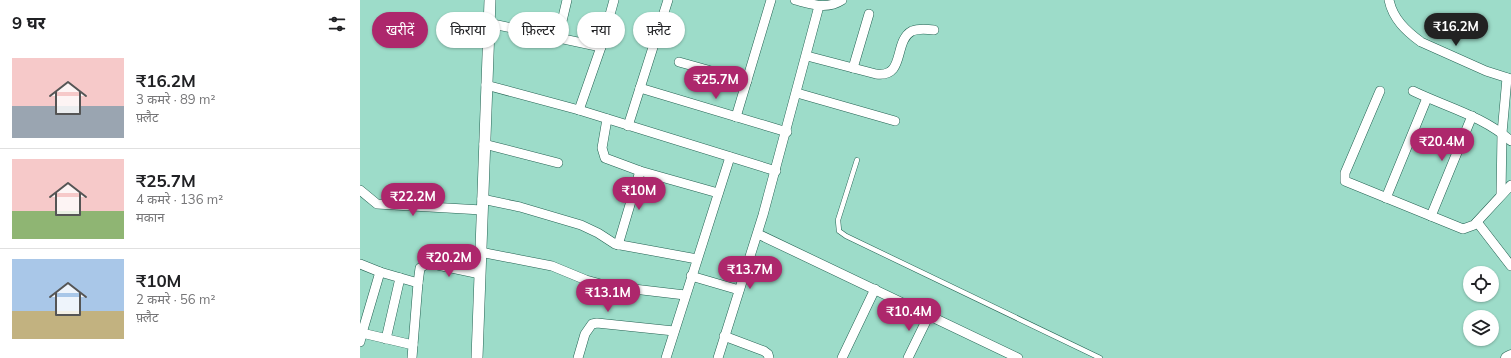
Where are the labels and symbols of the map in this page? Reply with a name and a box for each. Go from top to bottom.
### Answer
pin: ₹16.2M [1423,13,1489,47]
pin: ₹25.7M [683,66,749,100]
pin: ₹20.4M [1409,128,1475,162]
pin: ₹10M [615,177,663,211]
pin: ₹22.2M [380,183,446,217]
pin: ₹20.2M [416,244,482,278]
pin: ₹13.7M [717,256,783,290]
pin: ₹13.1M [575,279,641,313]
pin: ₹10.4M [876,298,942,332]

